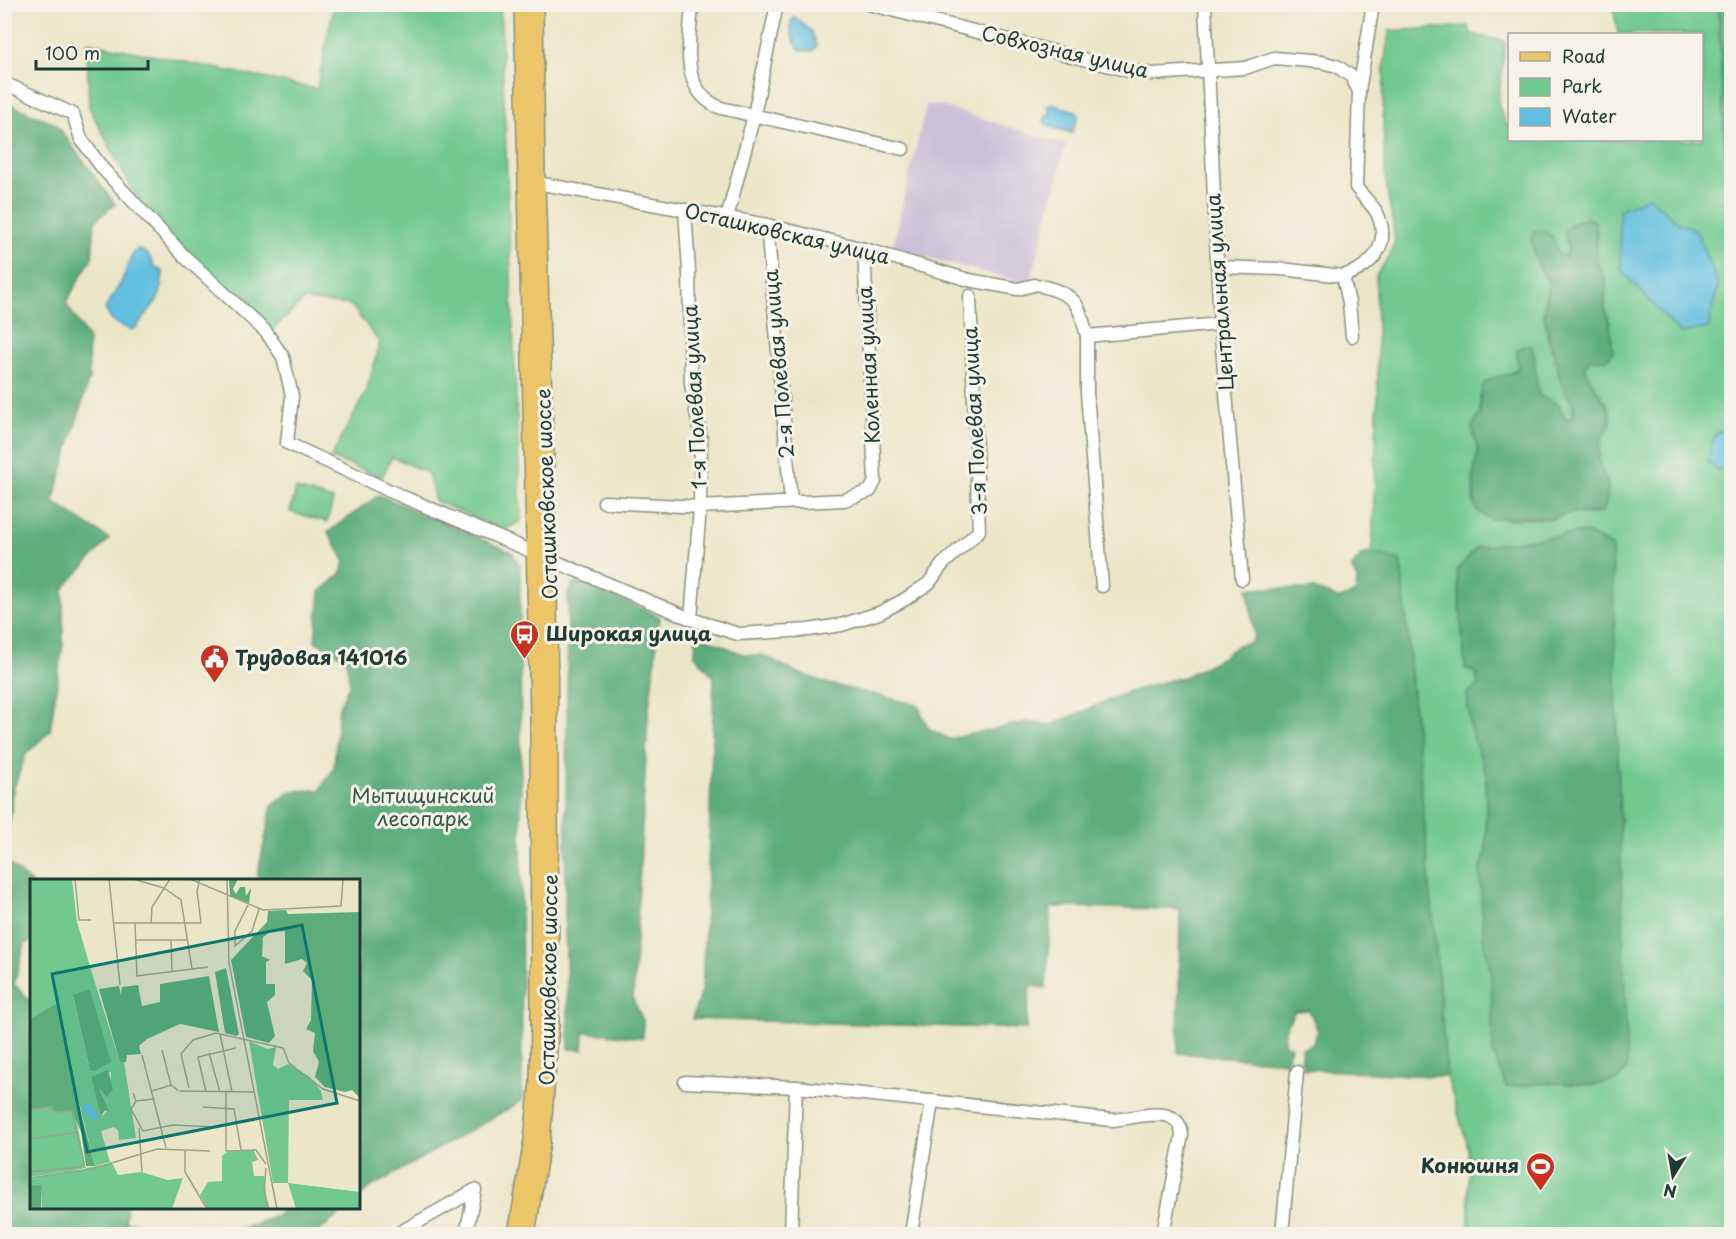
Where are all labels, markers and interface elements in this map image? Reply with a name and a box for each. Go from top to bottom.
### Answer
street label: Совхозная улица [979,17,1152,85]
scale bar [36,33,148,71]
legend [1508,33,1703,141]
text: 100 m [45,39,100,66]
text: Road [1562,42,1606,69]
text: Park [1562,72,1602,99]
text: Water [1562,102,1617,129]
street label: Центральная улица [1197,192,1241,392]
street label: Осташковская улица [682,195,893,271]
street label: 2-я Полевая улица [755,268,801,460]
street label: Коленная улица [849,285,887,444]
street label: 1-я Полевая улица [674,304,714,490]
street label: 3-я Полевая улица [954,326,994,516]
street label: Осташковское шоссе [527,388,565,600]
bus stop icon: Широкая улица [509,618,541,660]
place label: Широкая улица [546,618,712,648]
public building icon: Трудовая 141016 [198,642,230,684]
place label: Трудовая 141016 [235,642,407,672]
park label: Мытищинский лесопарк [352,780,494,833]
street label: Осташковское шоссе [531,874,565,1086]
inset map [30,879,360,1209]
north arrow [1643,1146,1703,1206]
place label: Конюшня [1420,1150,1519,1180]
sports icon: Конюшня [1524,1150,1556,1192]
text: N [1661,1179,1678,1205]

